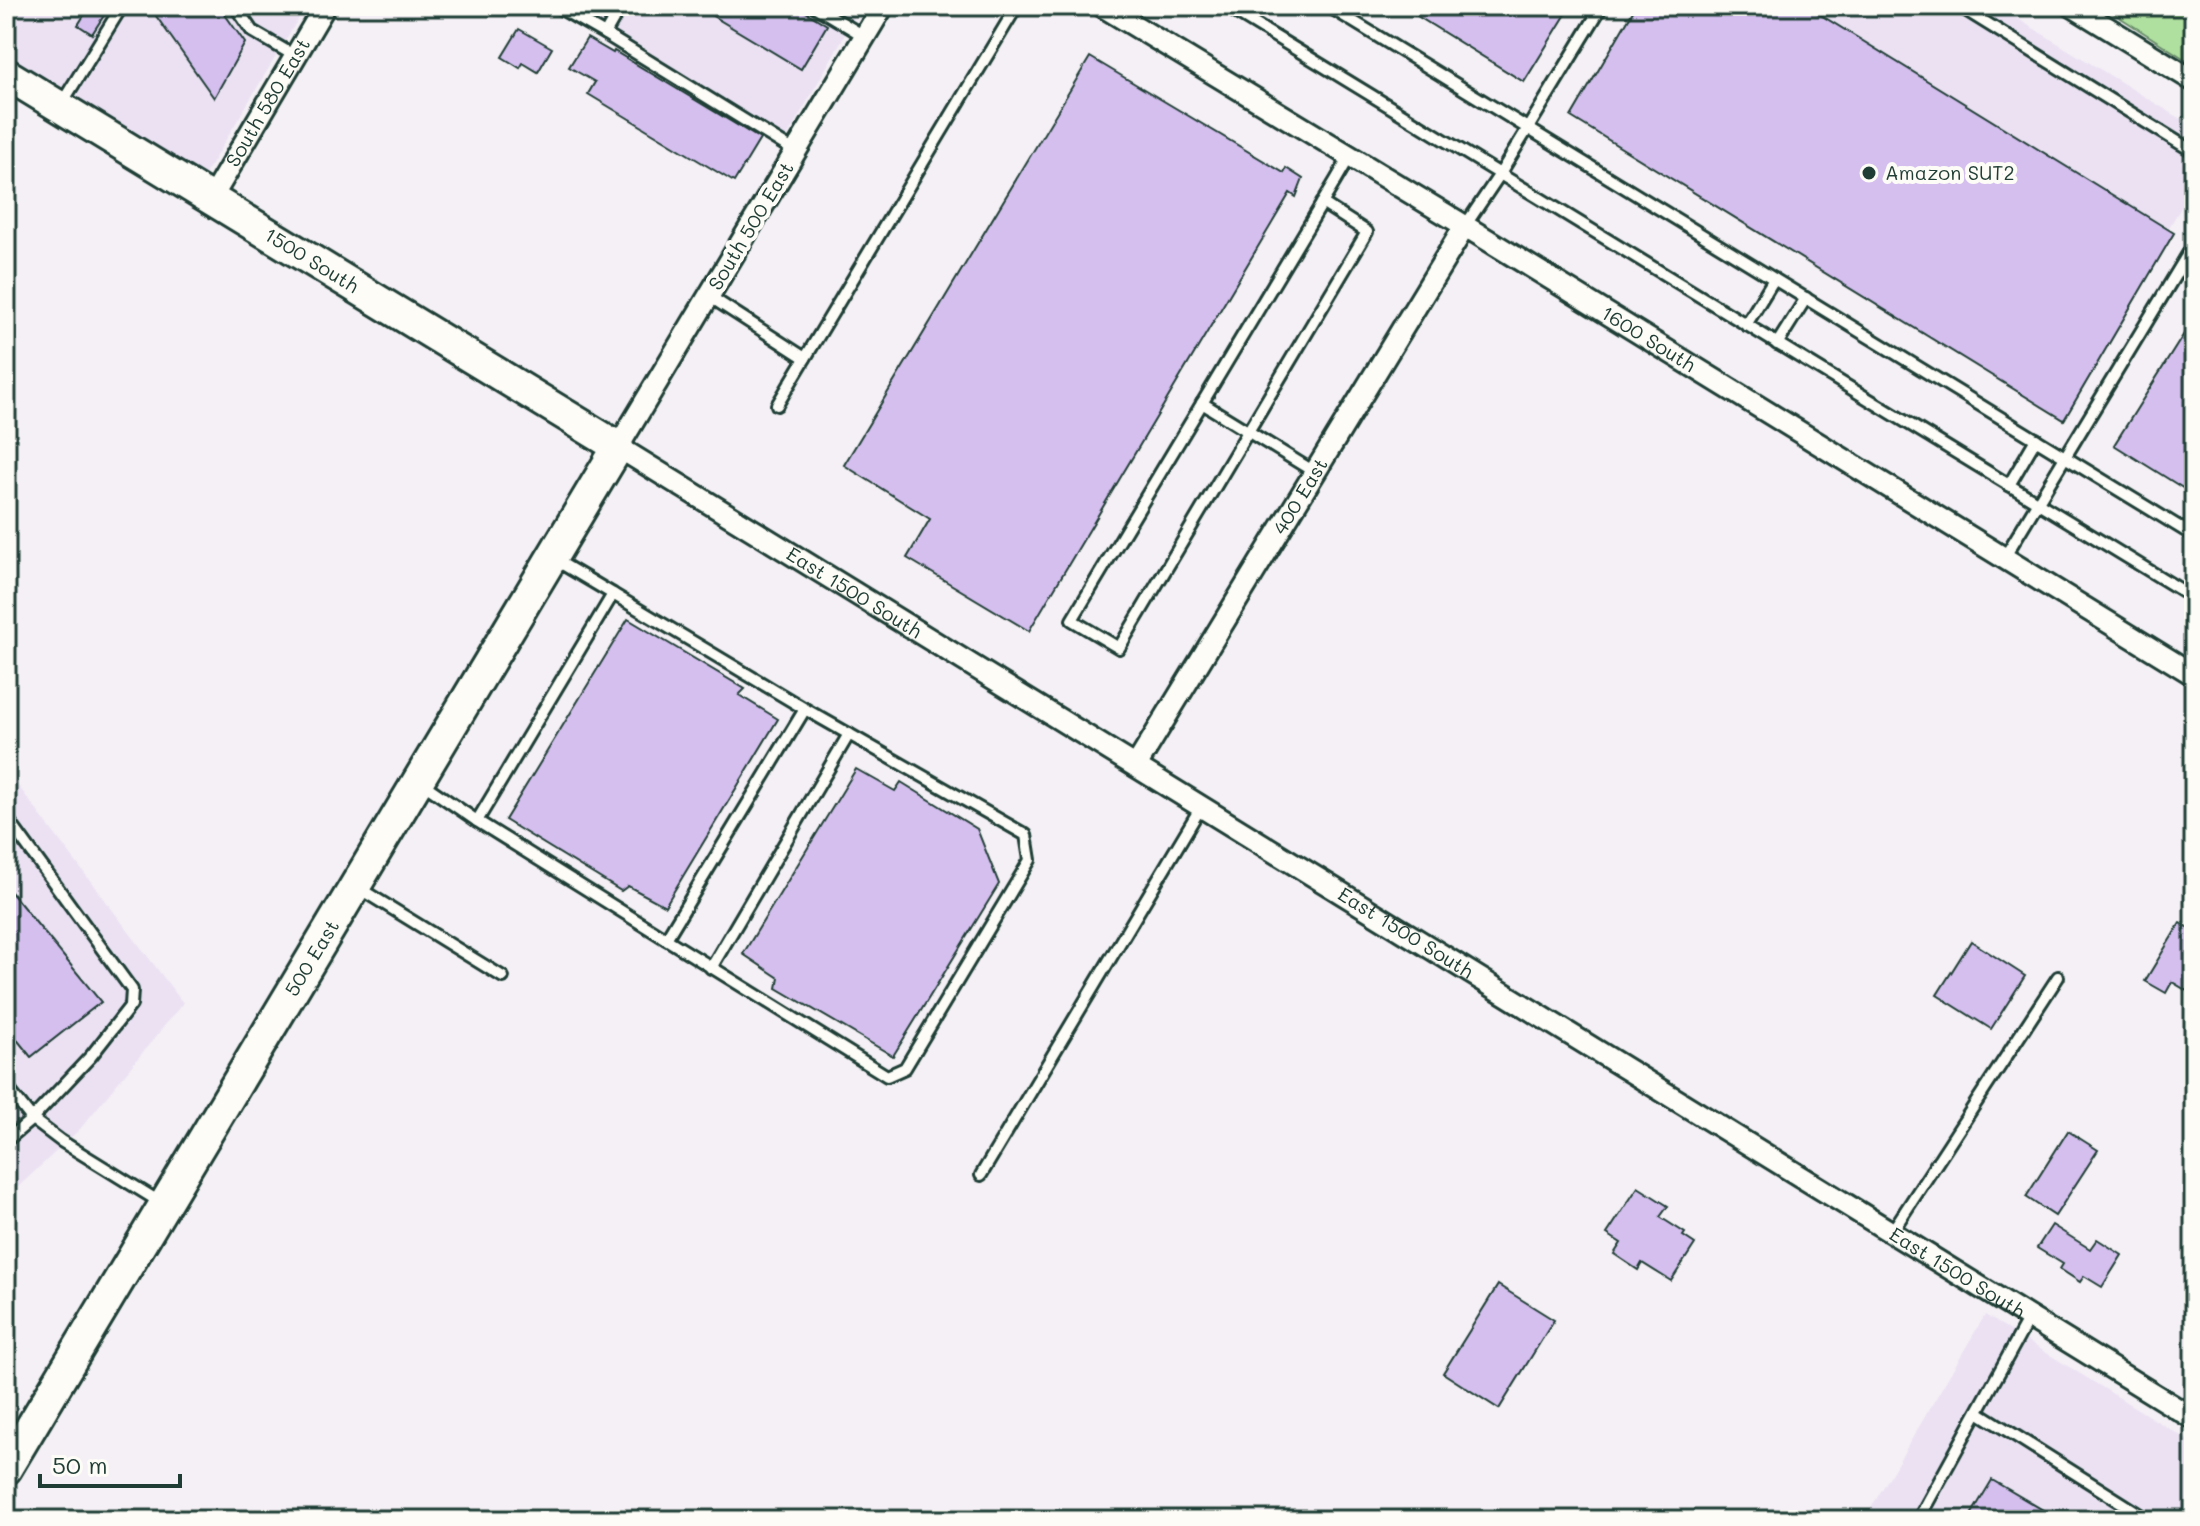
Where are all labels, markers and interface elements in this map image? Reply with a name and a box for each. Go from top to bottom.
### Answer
street label: South 580 East [219,33,315,171]
street label: South 500 East [701,156,799,295]
place label: Amazon SUT2 [1885,159,2015,185]
marker: Amazon SUT2 [1860,164,1878,182]
street label: 1500 South [260,221,364,298]
street label: 1600 South [1597,299,1701,377]
street label: 400 East [1266,452,1333,539]
street label: East 1500 South [782,540,927,644]
street label: East 1500 South [1334,880,1479,984]
street label: 500 East [278,914,344,1001]
street label: East 1500 South [1885,1220,2030,1324]
scale bar [40,1438,180,1488]
text: 50 m [52,1449,108,1480]

